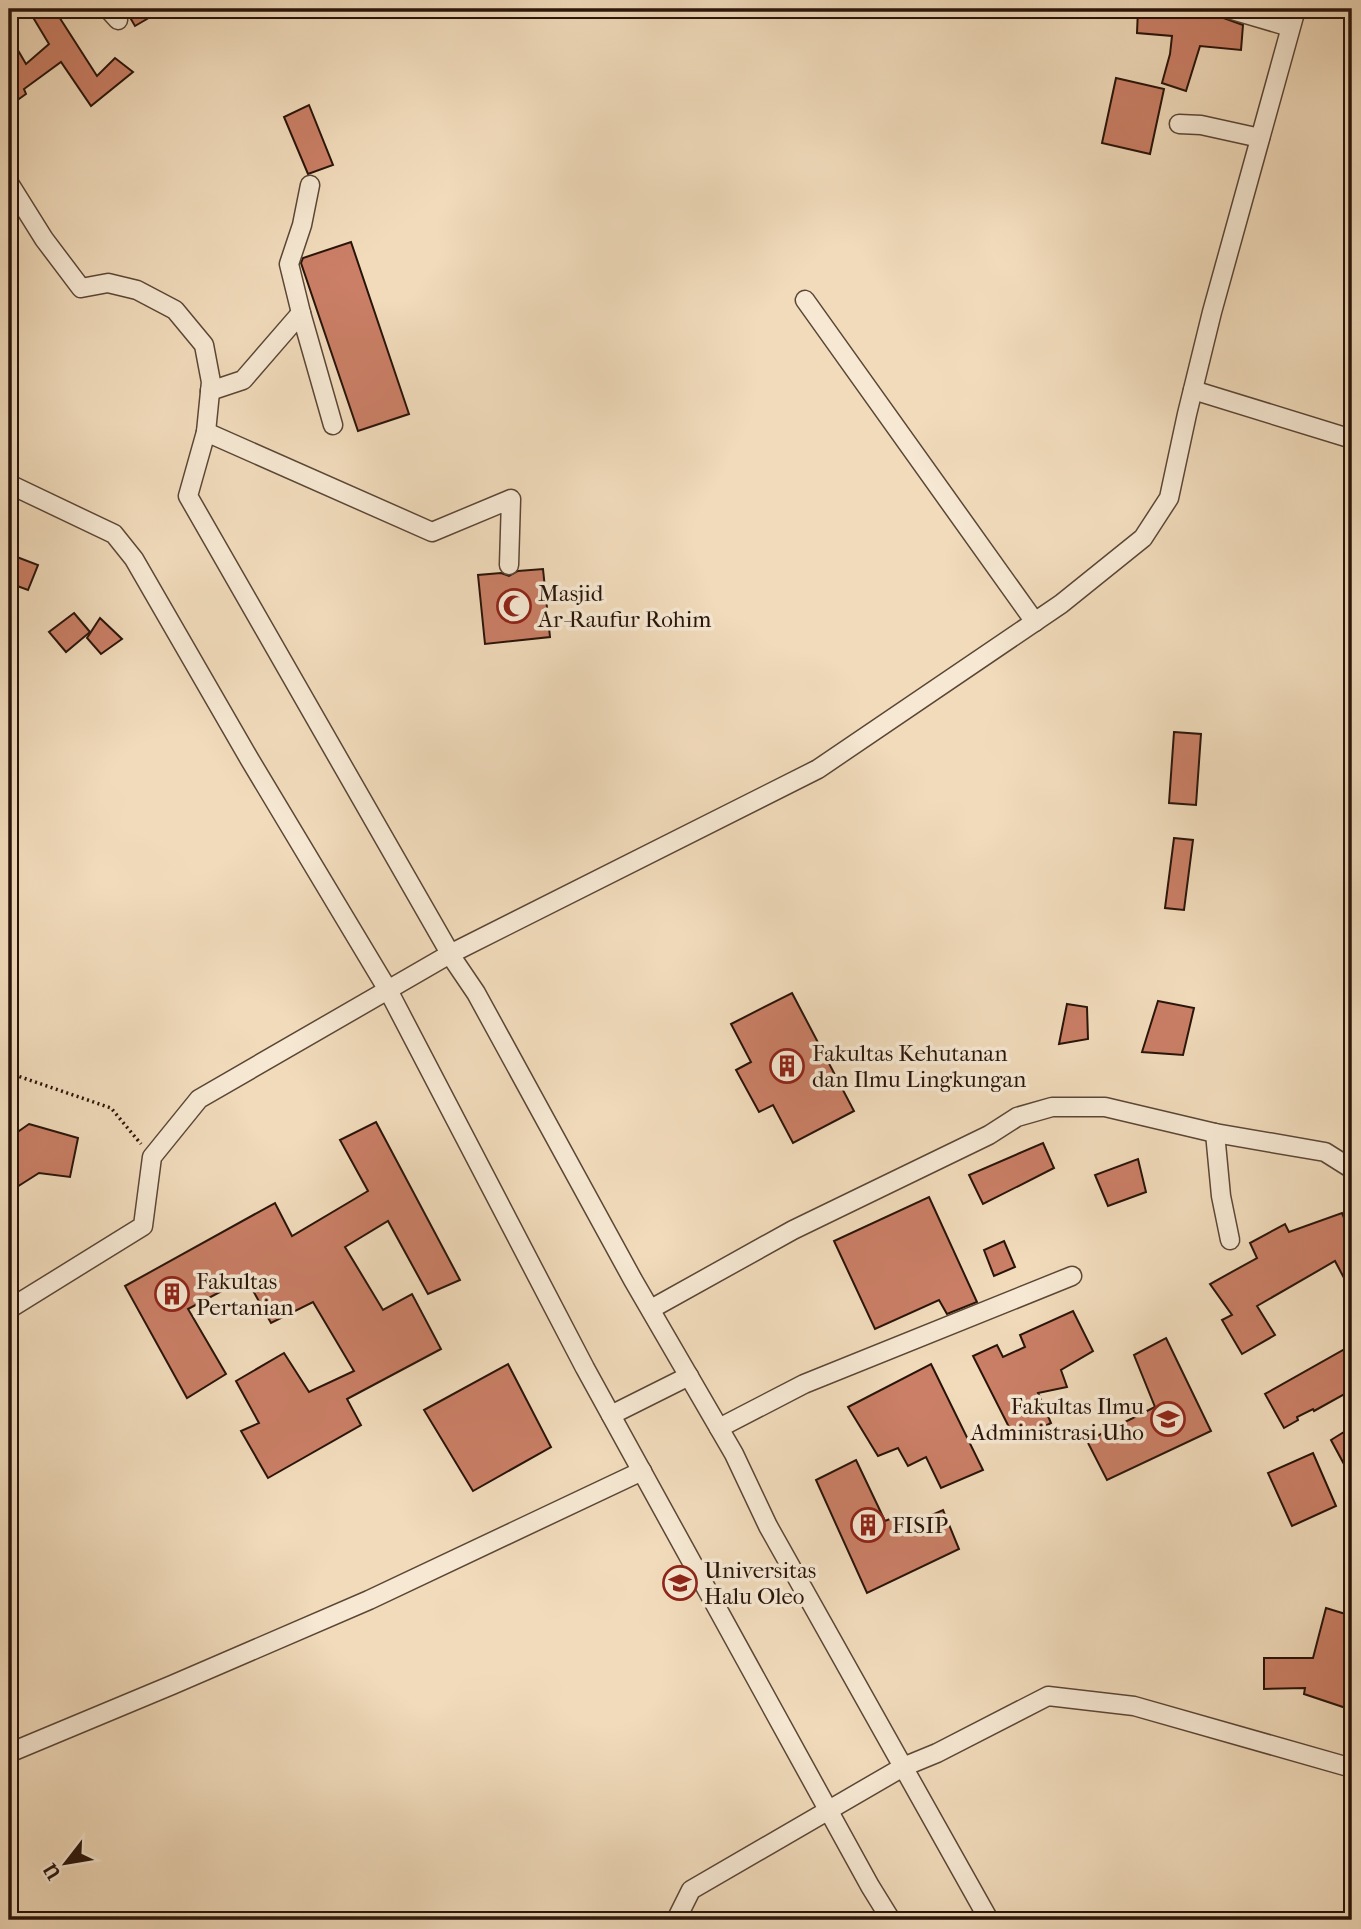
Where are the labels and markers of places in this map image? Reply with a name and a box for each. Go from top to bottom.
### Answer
place label: Masjid Ar-Raufur Rohim [537,580,711,633]
mosque icon: Masjid Ar-Raufur Rohim [495,587,533,625]
place label: Fakultas Kehutanan dan Ilmu Lingkungan [812,1040,1027,1093]
building icon: Fakultas Kehutanan dan Ilmu Lingkungan [768,1047,806,1085]
place label: Fakultas Pertanian [196,1268,294,1321]
building icon: Fakultas Pertanian [153,1275,191,1313]
place label: Fakultas Ilmu Administrasi Uho [970,1393,1144,1446]
school or university icon: Fakultas Ilmu Administrasi Uho [1149,1400,1187,1438]
building icon: FISIP [849,1506,887,1544]
place label: FISIP [892,1512,948,1539]
place label: Universitas Halu Oleo [704,1557,816,1610]
school or university icon: Universitas Halu Oleo [661,1564,699,1602]

